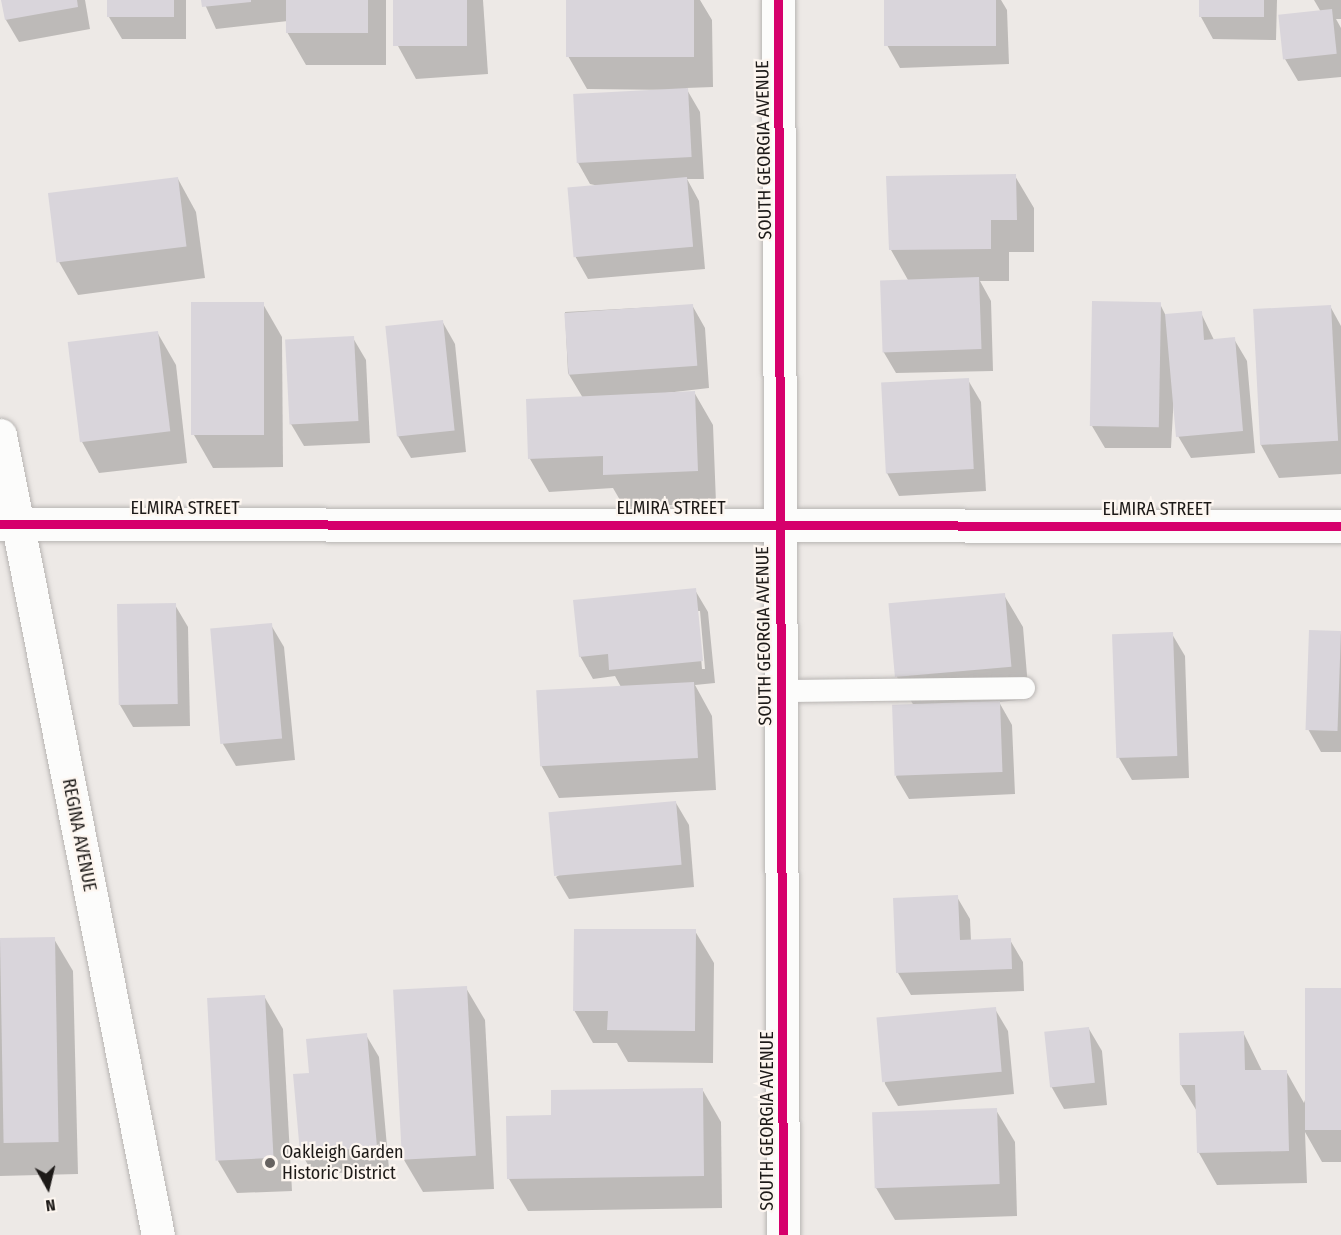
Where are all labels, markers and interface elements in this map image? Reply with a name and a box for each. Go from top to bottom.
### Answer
street label: SOUTH GEORGIA AVENUE [752,60,776,240]
street label: ELMIRA STREET [130,497,240,519]
street label: ELMIRA STREET [616,497,726,519]
street label: ELMIRA STREET [1102,498,1212,520]
street label: SOUTH GEORGIA AVENUE [752,546,776,726]
street label: REGINA AVENUE [57,777,101,893]
street label: SOUTH GEORGIA AVENUE [756,1031,778,1211]
place label: Oakleigh Garden Historic District [282,1142,404,1184]
marker: Oakleigh Garden Historic District [263,1156,277,1170]
north arrow [18,1157,78,1217]
text: N [45,1195,57,1215]

